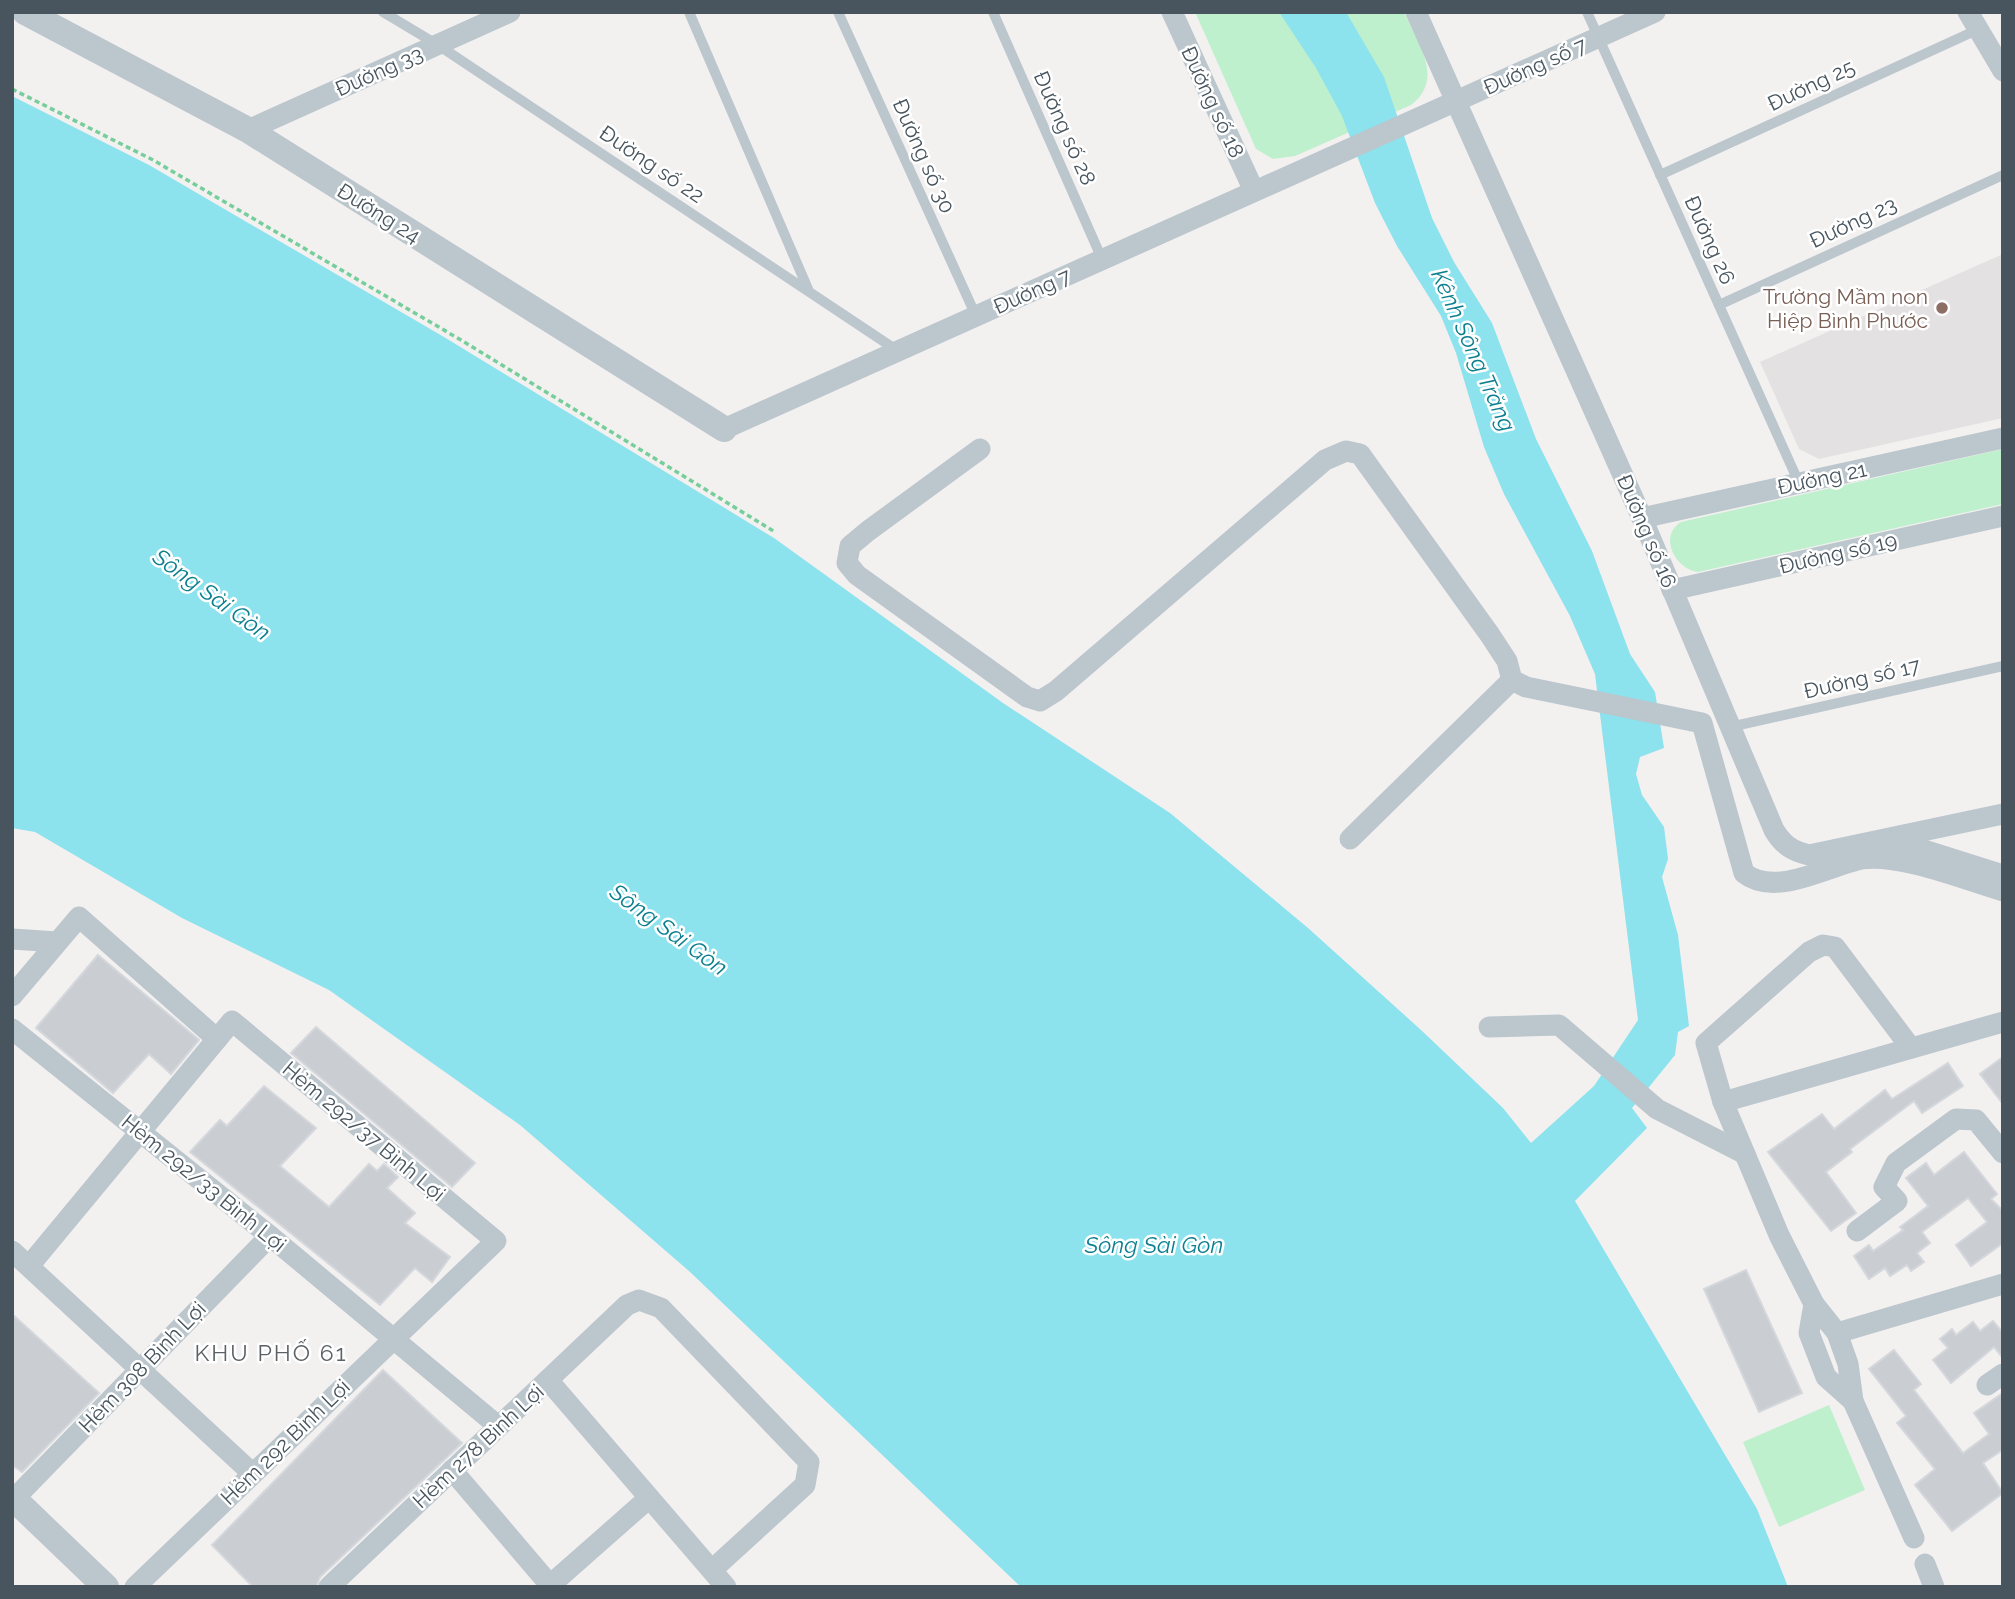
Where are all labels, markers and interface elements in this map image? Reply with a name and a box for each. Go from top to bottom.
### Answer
street label: Đường số 7 [1480,32,1591,100]
street label: Đường 33 [331,41,427,101]
street label: Đường số 18 [1176,42,1250,162]
street label: Đường 25 [1764,54,1858,116]
street label: Đường số 28 [1029,67,1101,189]
street label: Đường số 30 [888,95,960,217]
street label: Đường số 22 [595,120,709,208]
street label: Đường 24 [333,178,425,248]
street label: Đường 23 [1806,191,1900,253]
street label: Đường 26 [1679,192,1741,288]
street label: Đường 7 [989,263,1075,319]
water label: Kênh Sông Trăng [1426,265,1522,436]
place label: Trường Mầm non Hiệp Bình Phước [1763,284,1928,333]
marker: Trường Mầm non Hiệp Bình Phước [1934,300,1950,316]
street label: Đường 21 [1775,456,1869,500]
street label: Đường số 16 [1612,471,1682,591]
street label: Đường số 19 [1777,527,1899,579]
water label: Sông Sài Gòn [147,542,276,646]
street label: Đường số 17 [1801,652,1923,704]
water label: Sông Sài Gòn [604,877,733,981]
street label: Hẻm 292/37 Bình Lợi [278,1056,450,1206]
street label: Hẻm 292/33 Bình Lợi [117,1109,291,1257]
water label: Sông Sài Gòn [1084,1231,1223,1258]
street label: Hẻm 308 Bình Lợi [73,1296,211,1438]
district label: KHU PHỐ 61 [194,1339,348,1366]
street label: Hẻm 292 Bình Lợi [215,1374,355,1510]
street label: Hẻm 278 Bình Lợi [407,1379,549,1513]

